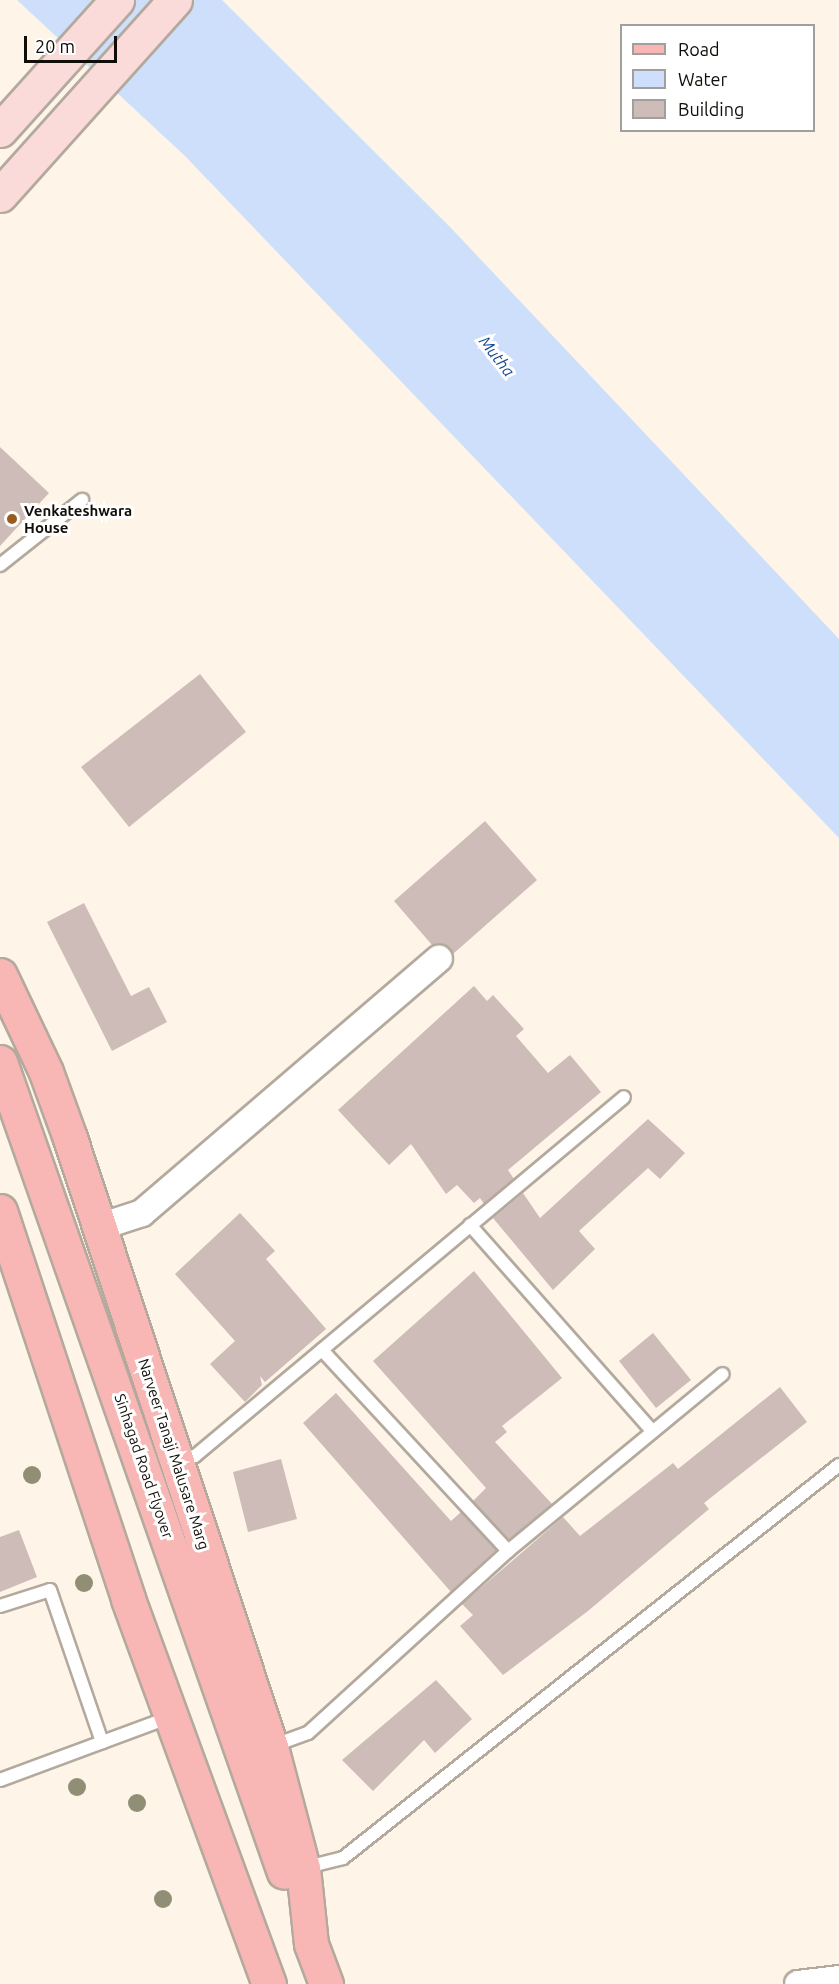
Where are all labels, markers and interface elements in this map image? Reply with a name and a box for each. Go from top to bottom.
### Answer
scale bar [27,24,120,62]
legend [620,24,815,132]
text: 20 m [35,36,75,56]
text: Road [678,39,720,59]
text: Water [678,69,727,89]
text: Building [678,99,744,119]
water label: Mutha [475,332,519,380]
place label: Venkateshwara House [24,501,132,536]
marker: Venkateshwara House [5,512,19,526]
street label: Narveer Tanaji Malusare Marg [135,1356,213,1552]
street label: Sinhagad Road Flyover [111,1391,177,1541]

